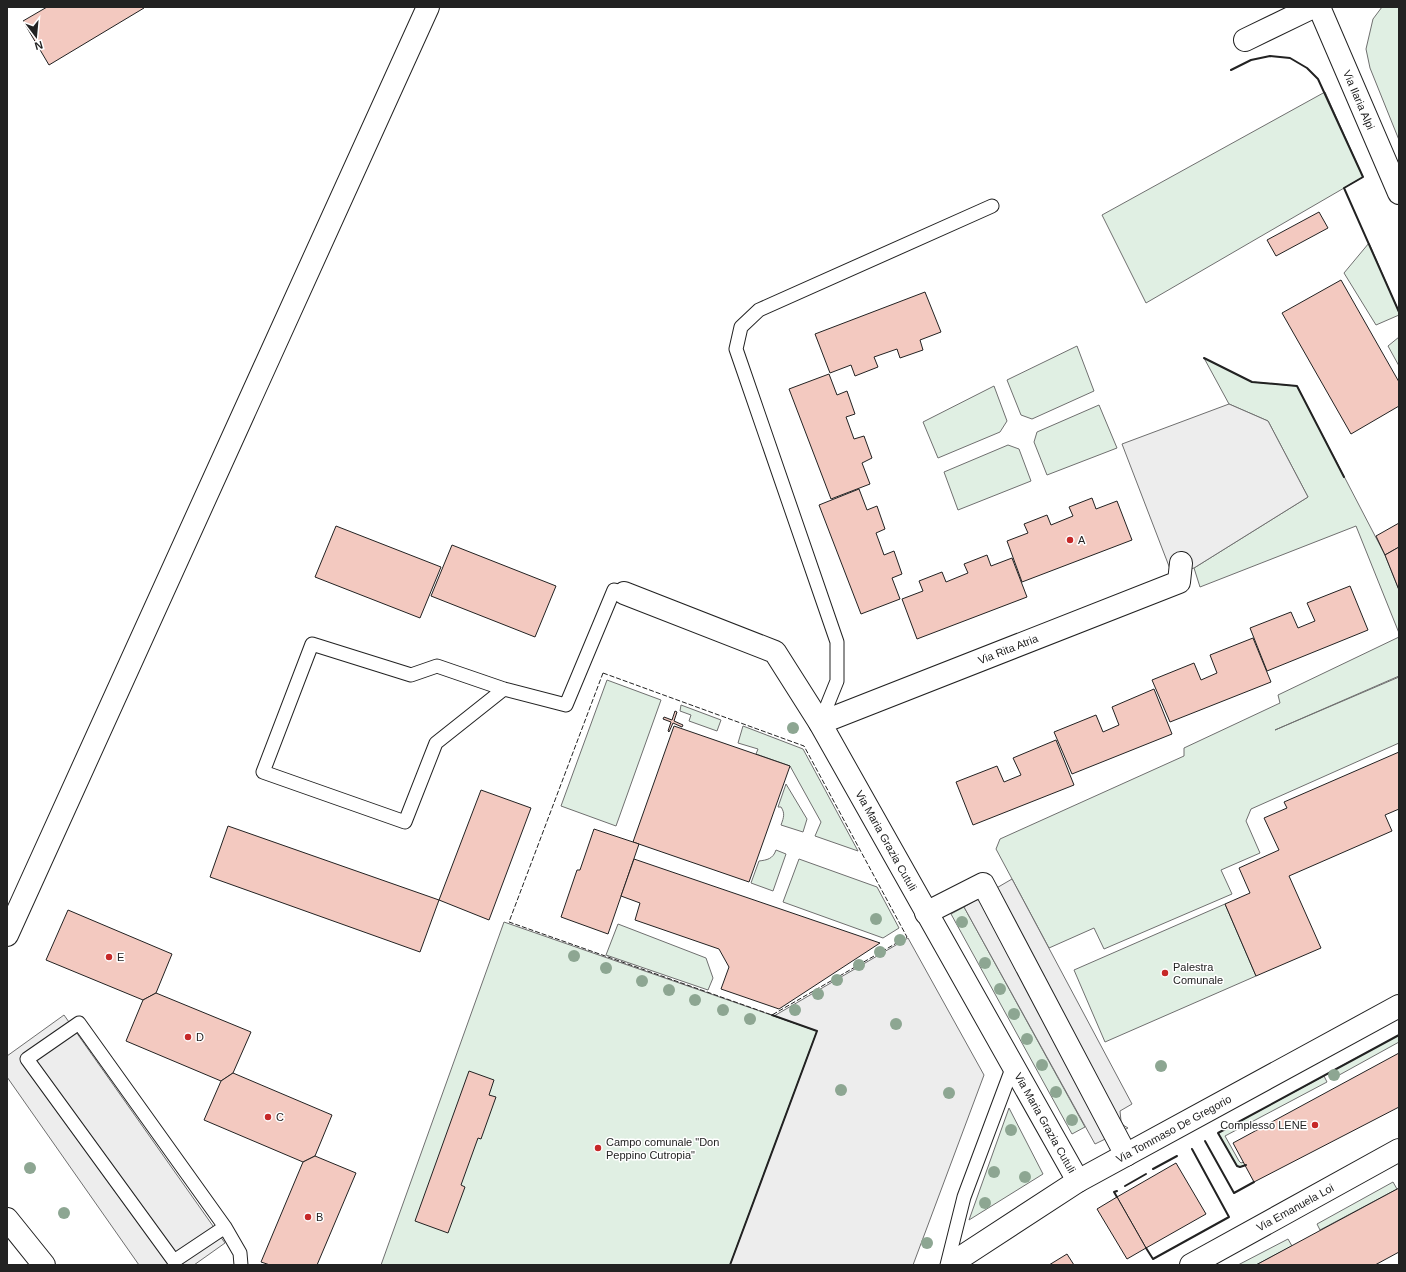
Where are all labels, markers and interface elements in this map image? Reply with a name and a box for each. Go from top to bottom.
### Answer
north arrow [16,16,56,56]
text: N [33,39,44,52]
street label: Via Ilaria Alpi [1341,68,1377,131]
place label: A [1078,534,1086,546]
marker: A [1065,535,1075,545]
street label: Via Rita Atria [976,632,1041,666]
street label: Via Maria Grazia Cutuli [853,788,919,893]
place label: E [117,951,124,963]
marker: E [104,952,114,962]
place label: Palestra Comunale [1173,961,1223,986]
marker: Palestra Comunale [1160,968,1170,978]
place label: D [196,1031,204,1043]
marker: D [183,1032,193,1042]
street label: Via Maria Grazia Cutuli [1012,1071,1078,1175]
street label: Via Tommaso De Gregorio [1114,1093,1233,1165]
place label: C [276,1111,284,1123]
marker: C [263,1112,273,1122]
place label: Complesso LENE [1220,1119,1307,1131]
marker: Complesso LENE [1310,1120,1320,1130]
place label: Campo comunale "Don Peppino Cutropia" [606,1136,719,1161]
marker: Campo comunale "Don Peppino Cutropia" [593,1143,603,1153]
street label: Via Emanuela Loi [1255,1181,1336,1234]
place label: B [316,1211,323,1223]
marker: B [303,1212,313,1222]

